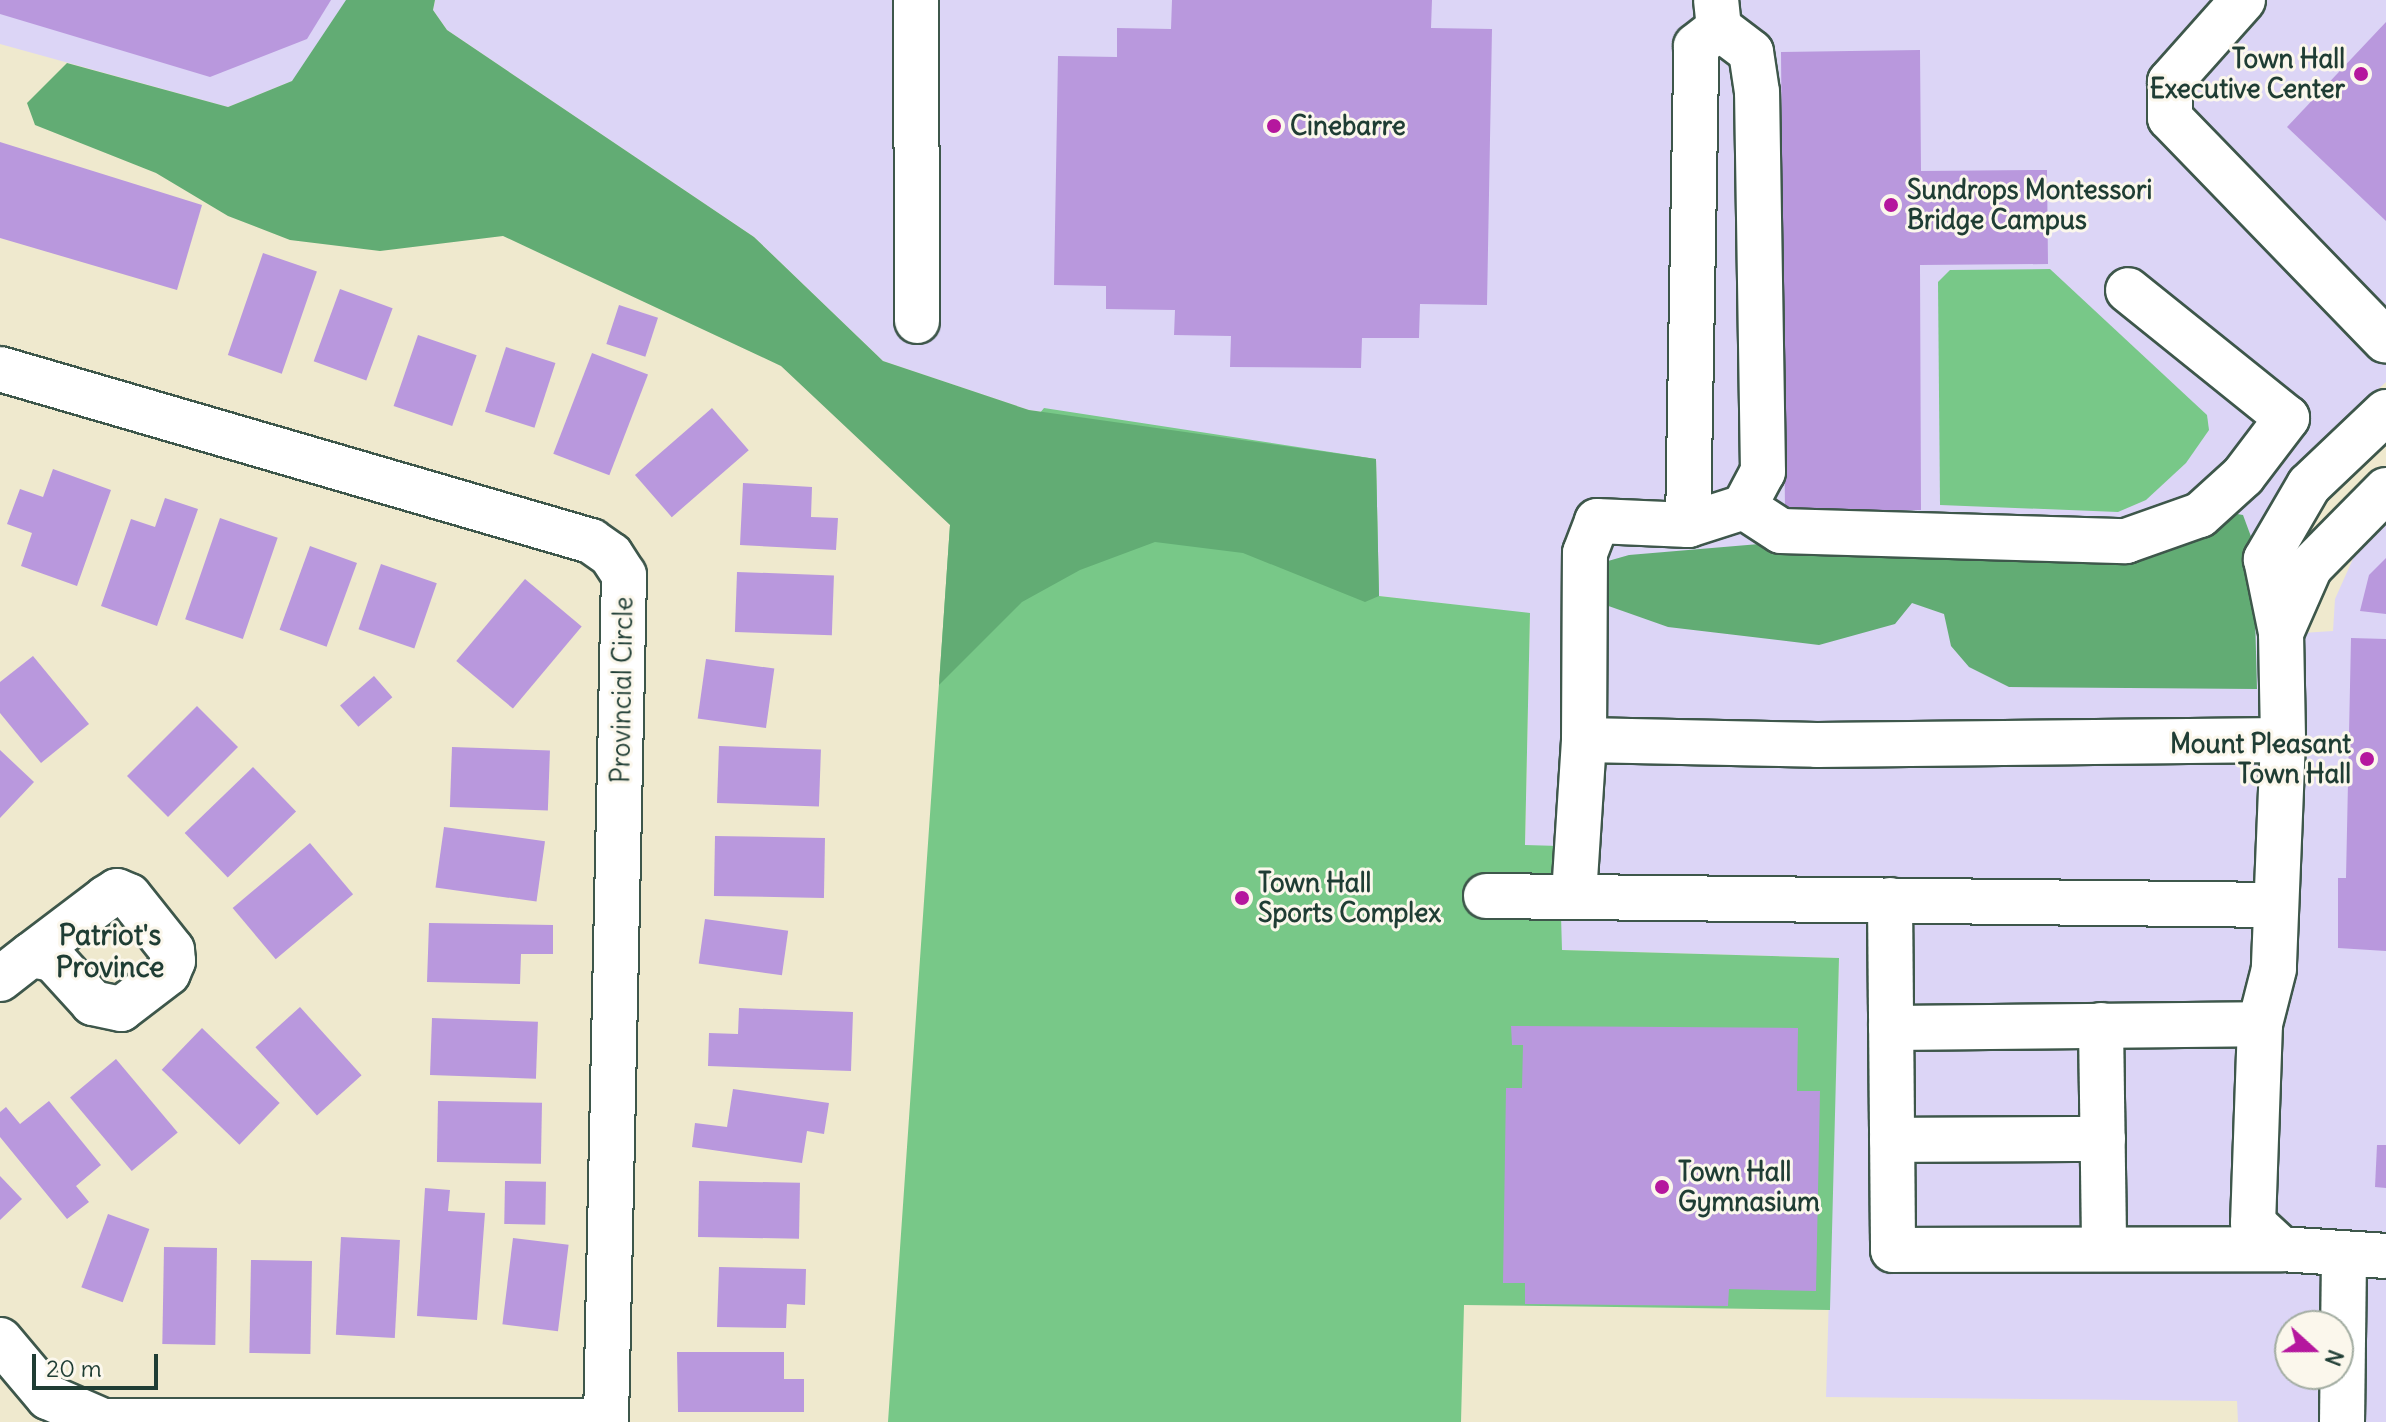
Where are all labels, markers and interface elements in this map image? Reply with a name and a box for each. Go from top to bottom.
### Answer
place label: Town Hall Executive Center [2150,43,2345,104]
marker: Town Hall Executive Center [2352,65,2370,83]
place label: Cinebarre [1290,110,1406,142]
marker: Cinebarre [1265,117,1283,135]
place label: Sundrops Montessori Bridge Campus [1907,174,2152,236]
marker: Sundrops Montessori Bridge Campus [1882,196,1900,214]
street label: Provincial Circle [605,597,639,783]
place label: Mount Pleasant Town Hall [2170,728,2351,790]
marker: Mount Pleasant Town Hall [2358,750,2376,768]
place label: Town Hall Sports Complex [1258,867,1441,928]
marker: Town Hall Sports Complex [1233,889,1251,907]
district label: Patriot's Province [56,918,164,984]
place label: Town Hall Gymnasium [1678,1156,1820,1218]
marker: Town Hall Gymnasium [1653,1178,1671,1196]
north arrow [2274,1310,2354,1390]
scale bar [36,1338,162,1388]
text: N [2319,1346,2350,1370]
text: 20 m [46,1353,102,1383]

